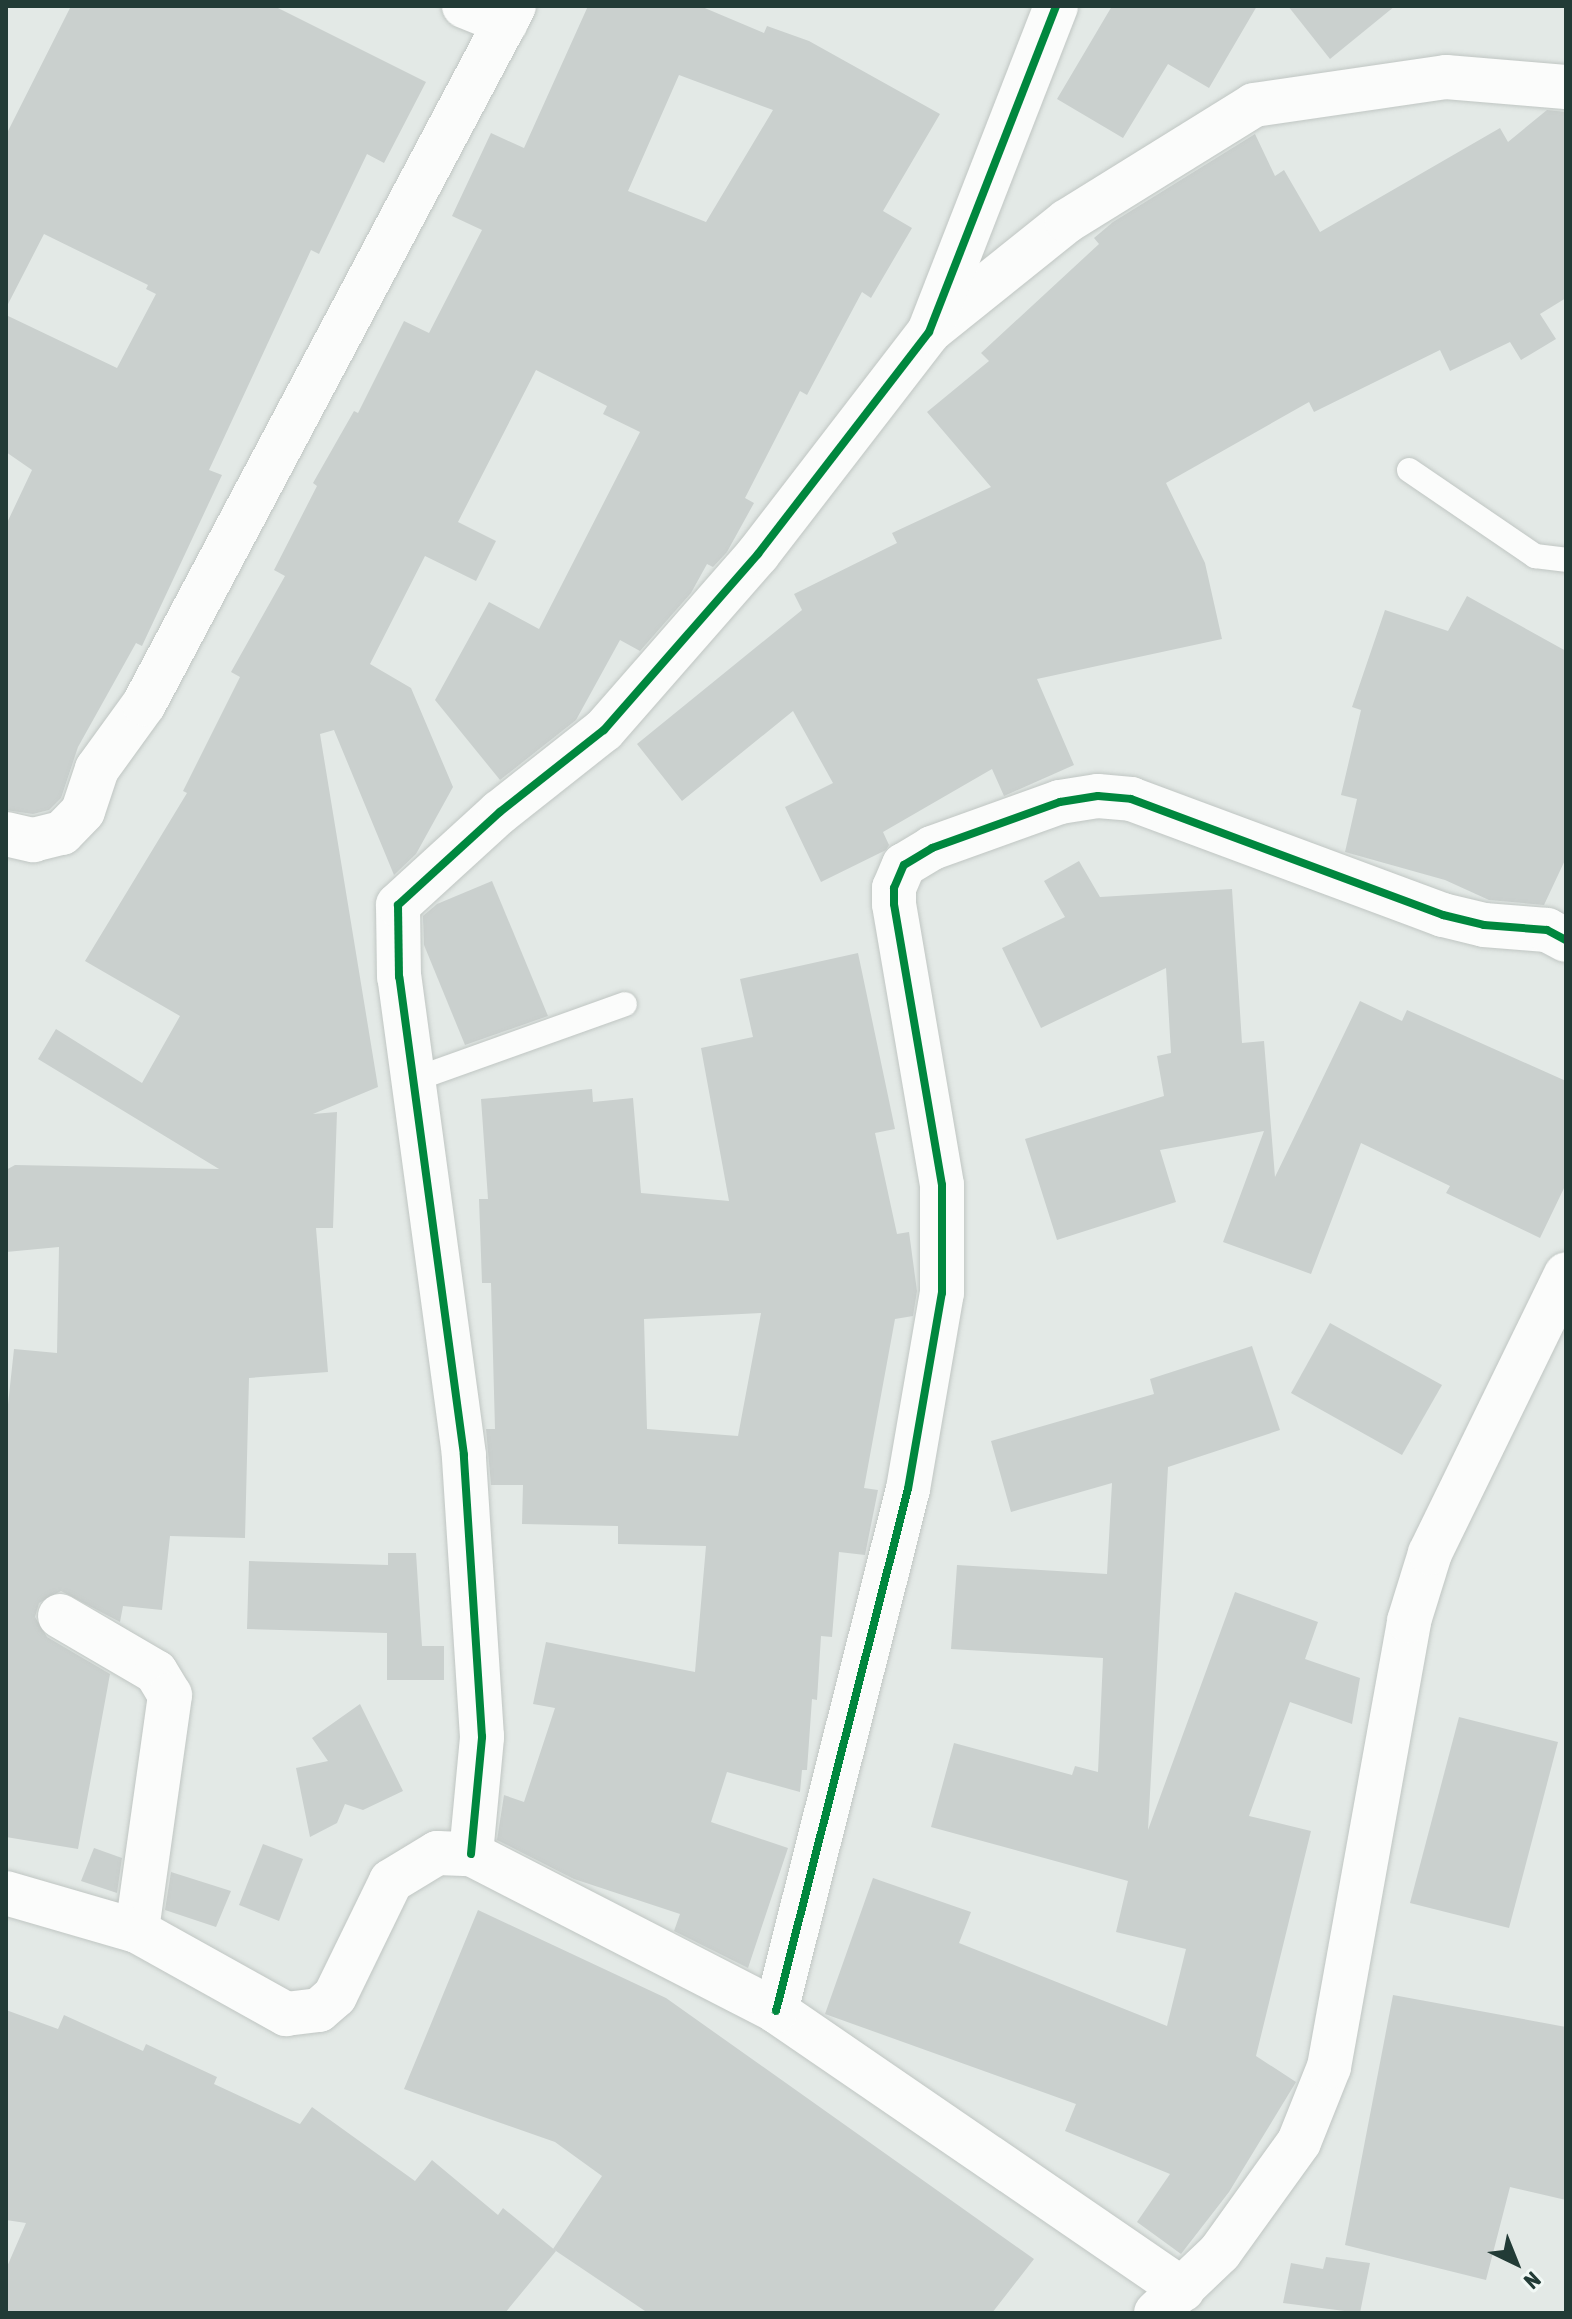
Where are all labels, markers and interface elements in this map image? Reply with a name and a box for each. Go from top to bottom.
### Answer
north arrow [1476,2223,1556,2303]
text: N [1519,2267,1546,2294]

